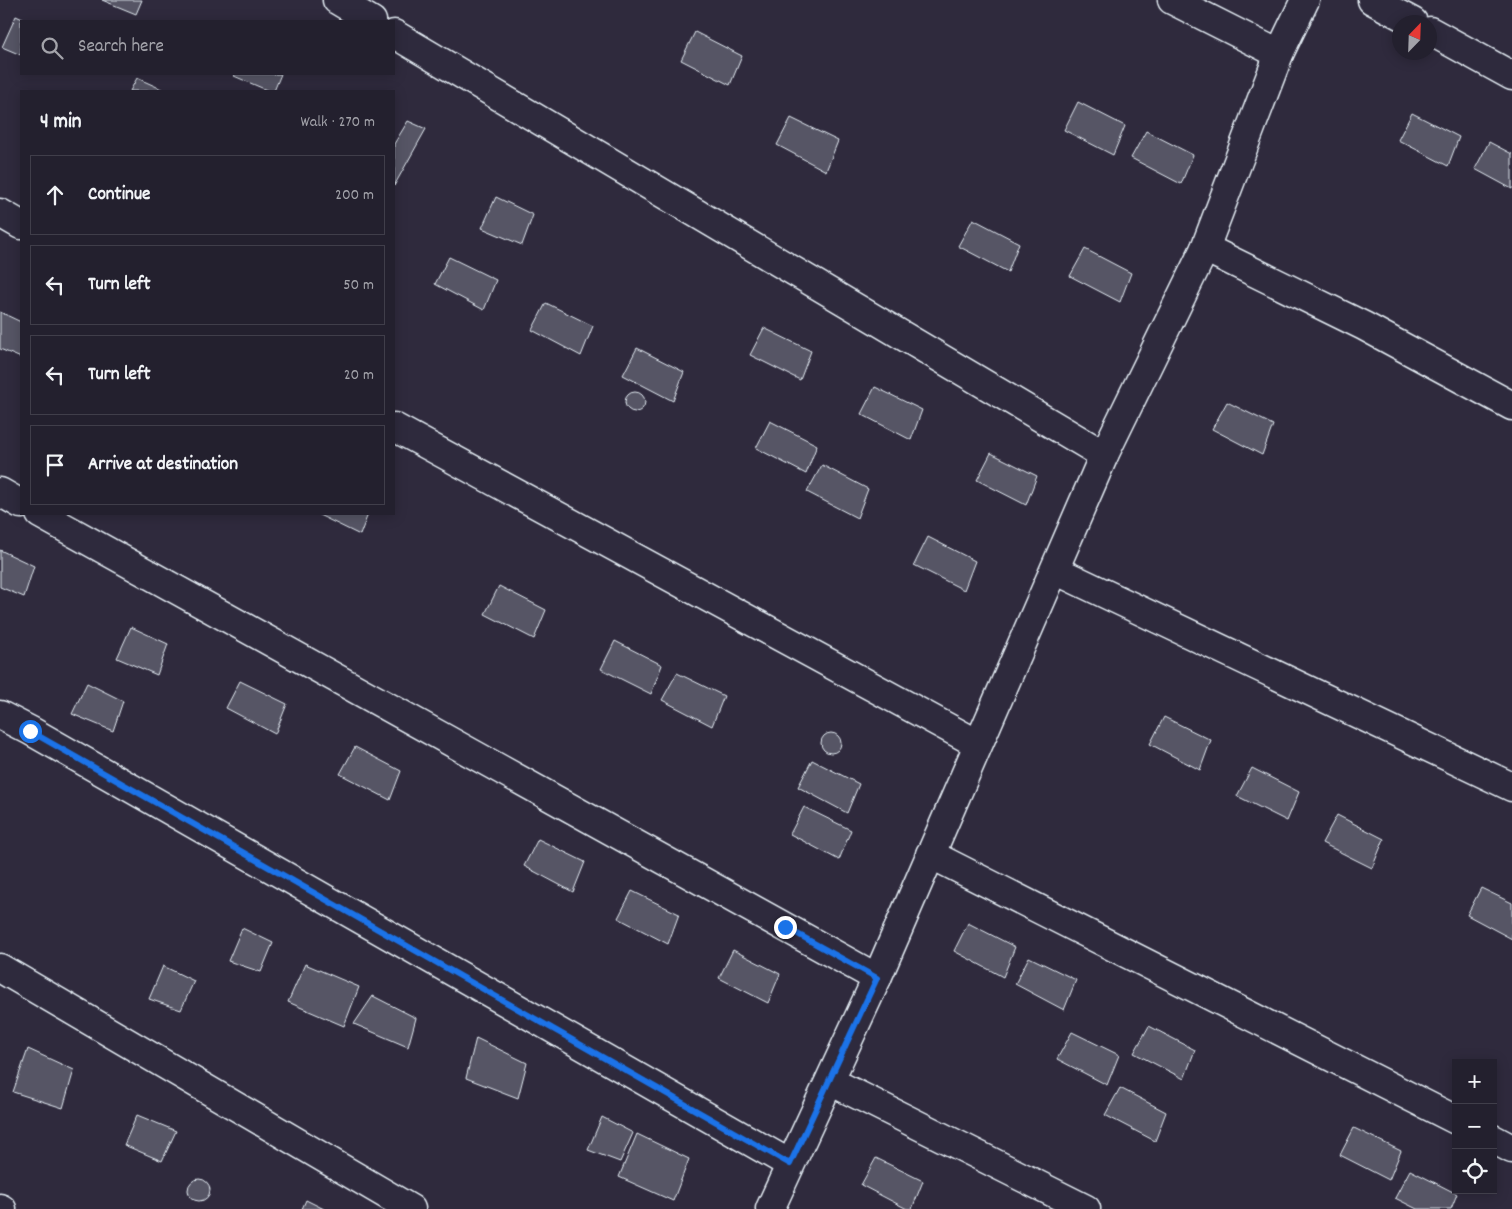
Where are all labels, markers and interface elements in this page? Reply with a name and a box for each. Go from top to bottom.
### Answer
north arrow [1392,15,1437,60]
search box [20,20,395,75]
icon: search [38,34,66,62]
text: Search here [78,34,164,61]
text: 4 min [40,108,82,138]
text: Walk · 270 m [300,111,375,134]
icon: ahead [41,181,69,209]
text: Continue [88,182,150,209]
text: 200 m [335,184,374,207]
icon: left [41,271,69,299]
text: Turn left [88,272,151,299]
text: 50 m [343,274,374,297]
icon: left [41,361,69,389]
text: Turn left [88,362,151,389]
text: 20 m [344,364,374,387]
icon: arrive [41,451,69,479]
text: Arrive at destination [88,452,238,479]
route start [19,720,42,743]
route end [774,916,797,939]
map controls [1452,1059,1497,1194]
button: + [1452,1059,1497,1104]
button: − [1452,1104,1497,1149]
button: locate [1452,1149,1497,1194]

